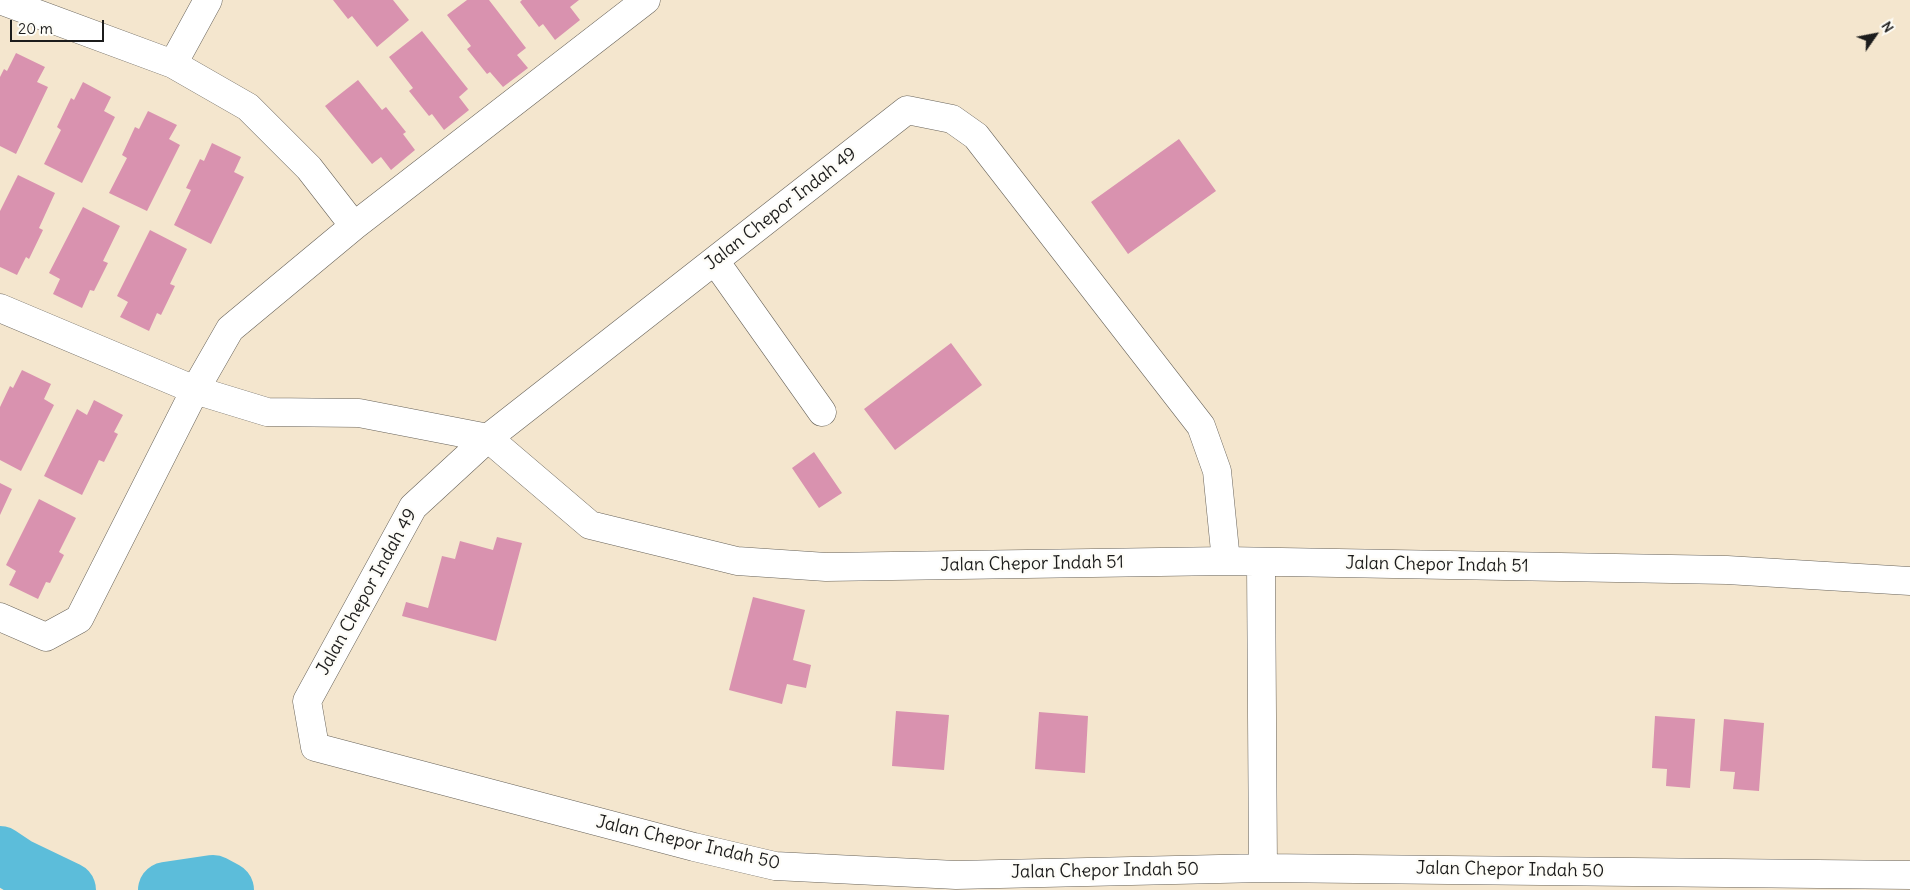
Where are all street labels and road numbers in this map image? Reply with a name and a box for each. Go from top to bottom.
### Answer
street label: Jalan Chepor Indah 49 [701,143,861,275]
street label: Jalan Chepor Indah 49 [312,505,422,679]
street label: Jalan Chepor Indah 51 [940,552,1124,576]
street label: Jalan Chepor Indah 51 [1345,553,1529,577]
street label: Jalan Chepor Indah 50 [594,811,782,875]
street label: Jalan Chepor Indah 50 [1416,858,1604,882]
street label: Jalan Chepor Indah 50 [1011,859,1199,883]

